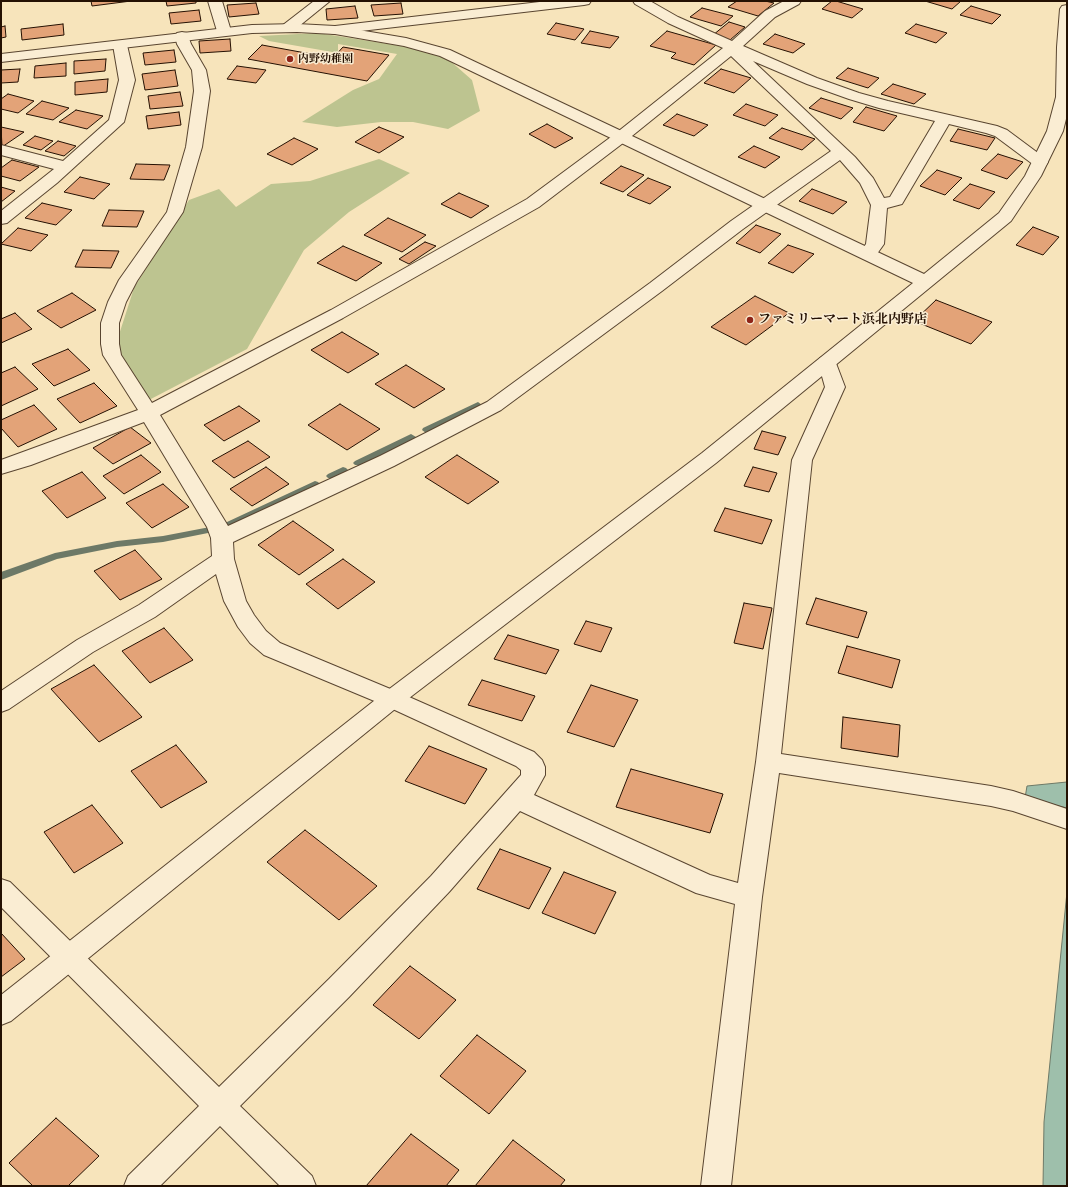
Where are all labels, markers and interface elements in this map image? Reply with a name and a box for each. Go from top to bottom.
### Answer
place label: 内野幼稚園 [298,52,353,66]
marker: 内野幼稚園 [285,54,295,64]
place label: ファミリーマート浜北内野店 [758,312,927,328]
marker: ファミリーマート浜北内野店 [745,315,755,325]

